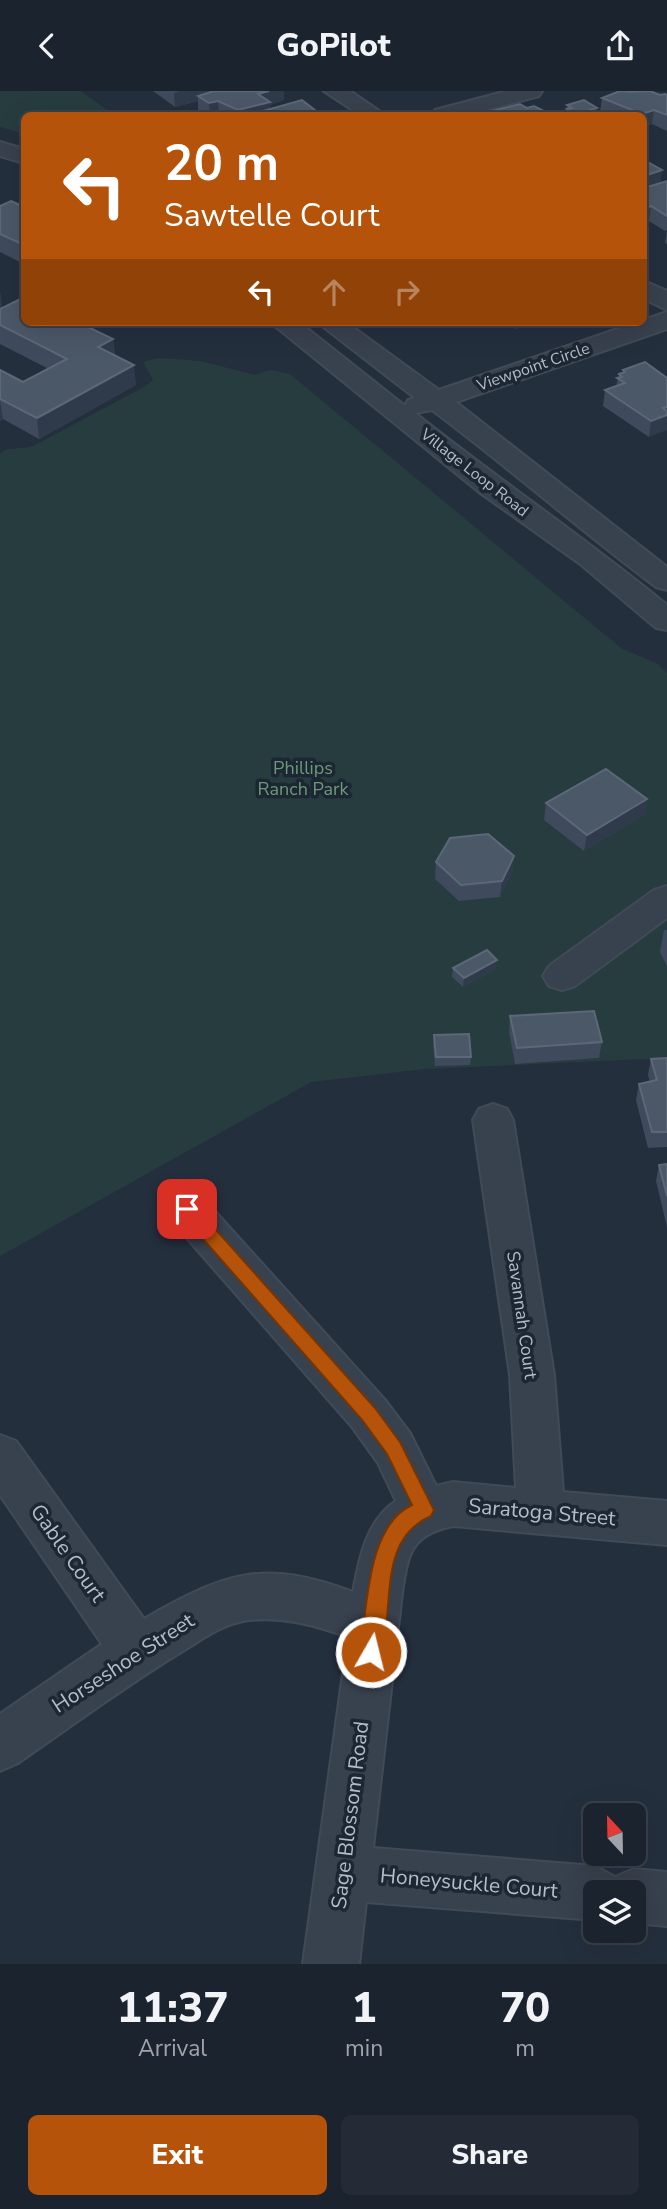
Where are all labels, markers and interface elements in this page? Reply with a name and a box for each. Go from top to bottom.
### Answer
text: GoPilot [276,24,391,67]
icon: back [28,27,66,65]
icon: share [601,27,639,65]
text: 20 m [164,130,279,197]
icon: left [49,140,140,231]
text: Sawtelle Court [164,194,379,237]
icon: left [242,273,280,311]
icon: ahead [315,273,353,311]
icon: right [388,273,426,311]
street label: Viewpoint Circle [473,337,593,397]
street label: Village Loop Road [415,423,533,522]
park label: Phillips Ranch Park [258,756,349,801]
pin [157,1179,217,1239]
icon: arrive [168,1190,206,1228]
street label: Savannah Court [501,1250,543,1381]
street label: Saratoga Street [467,1492,617,1532]
street label: Gable Court [24,1498,112,1608]
street label: Horseshoe Street [47,1606,200,1719]
position arrow [334,1615,408,1689]
street label: Sage Blossom Road [325,1719,375,1911]
north arrow [583,1803,646,1865]
map controls [583,1803,646,1943]
street label: Honeysuckle Court [379,1861,560,1905]
button: layers [583,1880,646,1943]
text: 11:37 [117,1980,228,2037]
text: 1 [352,1980,377,2037]
text: 70 [500,1980,550,2037]
text: Arrival [138,2033,207,2064]
text: min [345,2033,383,2064]
text: m [515,2033,535,2064]
button: Exit [28,2115,327,2195]
button: Share [341,2115,639,2195]

